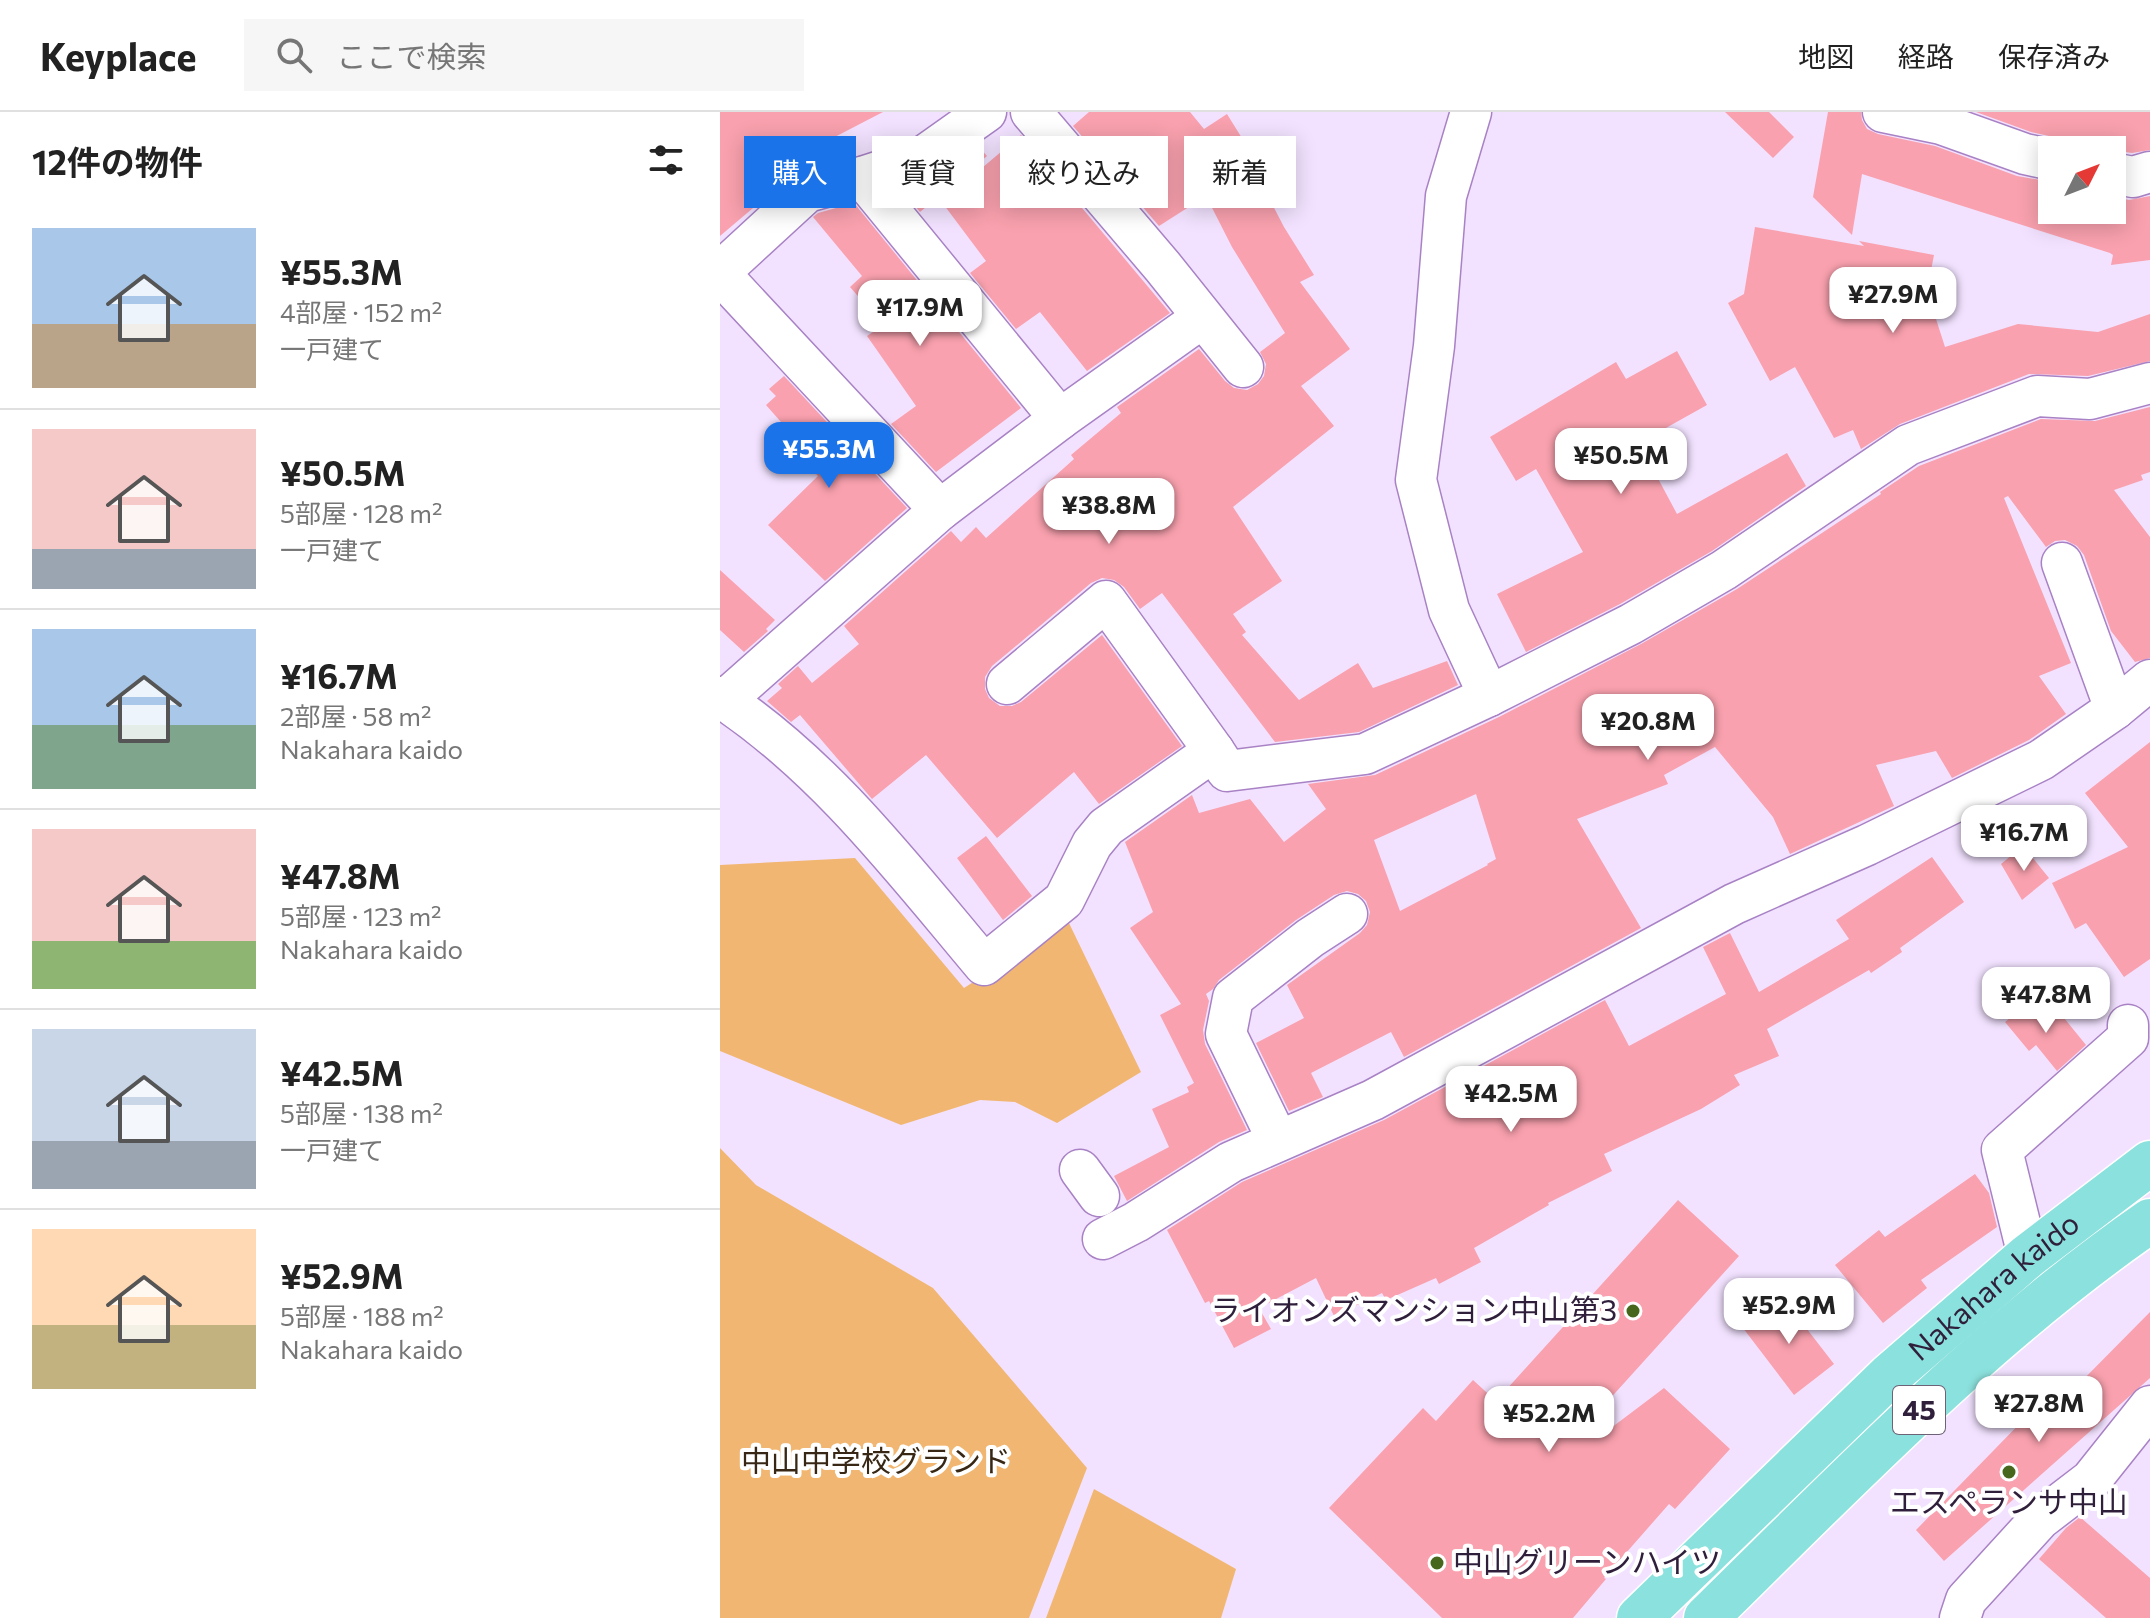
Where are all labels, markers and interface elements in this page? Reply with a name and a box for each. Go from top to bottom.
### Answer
search box [244,19,804,91]
text: Keyplace [40,32,196,79]
icon: search [272,33,316,77]
text: ここで検索 [336,37,486,74]
text: 地図 [1798,39,1854,73]
text: 経路 [1898,39,1954,73]
text: 保存済み [1998,39,2110,73]
chip: 購入 [744,136,856,208]
chip: 賃貸 [872,136,984,208]
chip: 絞り込み [1000,136,1168,208]
chip: 新着 [1184,136,1296,208]
north arrow [2038,136,2126,224]
map controls [2038,136,2126,224]
icon: filters [644,138,688,182]
text: 12件の物件 [32,140,203,182]
text: ¥55.3M [280,250,403,292]
icon: home [96,260,192,356]
pin: ¥27.9M [1828,267,1958,335]
text: ¥27.9M [1847,277,1939,308]
pin: ¥17.9M [855,280,985,348]
text: ¥17.9M [876,290,964,321]
text: 4部屋 · 152 m² [280,296,442,327]
text: 一戸建て [280,333,384,364]
pin: ¥55.3M [764,422,894,490]
pin: ¥50.5M [1556,428,1686,496]
text: ¥55.3M [782,432,876,463]
text: ¥50.5M [1573,438,1669,469]
text: ¥50.5M [280,451,406,493]
icon: home [96,461,192,557]
pin: ¥38.8M [1044,478,1174,546]
text: ¥38.8M [1061,488,1157,519]
text: 5部屋 · 128 m² [280,497,442,528]
text: 一戸建て [280,534,384,565]
text: ¥16.7M [280,654,398,696]
icon: home [96,661,192,757]
pin: ¥20.8M [1583,694,1713,762]
text: 2部屋 · 58 m² [280,700,431,731]
text: ¥20.8M [1600,704,1696,735]
text: Nakahara kaido [280,733,463,764]
pin: ¥16.7M [1959,805,2089,873]
text: ¥16.7M [1979,815,2069,846]
text: ¥47.8M [280,854,401,896]
icon: home [96,861,192,957]
text: 5部屋 · 123 m² [280,900,442,931]
text: Nakahara kaido [280,933,463,964]
pin: ¥47.8M [1981,967,2111,1035]
text: ¥47.8M [2000,977,2092,1008]
text: ¥42.5M [280,1051,404,1093]
icon: home [96,1061,192,1157]
pin: ¥42.5M [1446,1066,1576,1134]
text: ¥42.5M [1464,1076,1558,1107]
text: 5部屋 · 138 m² [280,1097,443,1128]
text: 一戸建て [280,1134,384,1165]
street label: Nakahara kaido [1900,1203,2085,1367]
text: ¥52.9M [280,1254,404,1296]
icon: home [96,1261,192,1357]
pin: ¥52.9M [1724,1278,1854,1346]
text: ¥52.9M [1742,1288,1836,1319]
place label: ライオンズマンション中山第3 [1210,1290,1617,1327]
text: 5部屋 · 188 m² [280,1300,444,1331]
marker: ライオンズマンション中山第3 [1624,1302,1642,1320]
text: Nakahara kaido [280,1333,463,1364]
pin: ¥27.8M [1974,1376,2104,1444]
pin: ¥52.2M [1484,1386,1614,1454]
road number: 45 [1893,1386,1945,1434]
text: ¥27.8M [1993,1386,2085,1417]
text: ¥52.2M [1502,1396,1596,1427]
park label: 中山中学校グランド [741,1441,1011,1478]
marker: エスペランサ中山 [2000,1463,2018,1481]
place label: エスペランサ中山 [1890,1482,2128,1519]
place label: 中山グリーンハイツ [1453,1542,1721,1579]
marker: 中山グリーンハイツ [1428,1554,1446,1572]

